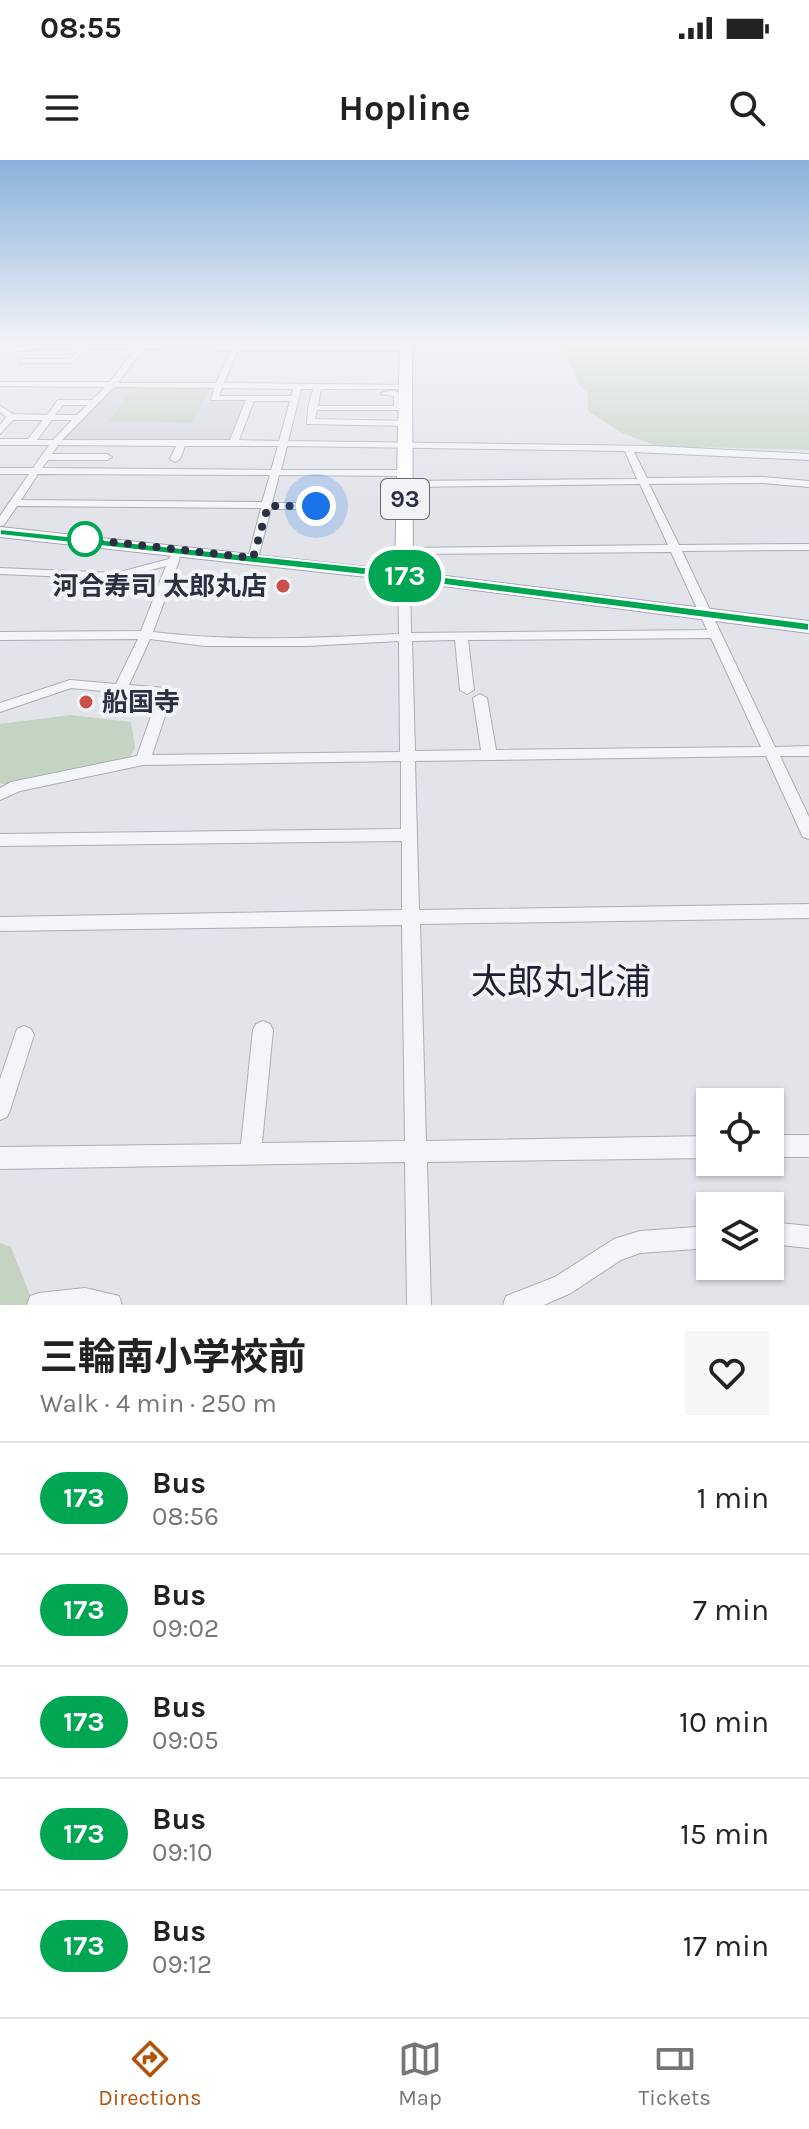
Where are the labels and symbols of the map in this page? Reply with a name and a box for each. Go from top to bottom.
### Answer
road number: 93 [381,479,429,519]
your location [296,486,336,526]
unlabelled marker [68,522,102,556]
line badge: 173 [359,550,451,602]
place label: 河合寿司 太郎丸店 [52,571,267,602]
marker: 河合寿司 太郎丸店 [274,577,292,595]
place label: 船国寺 [102,687,180,718]
marker: 船国寺 [77,693,95,711]
district label: 太郎丸北浦 [471,961,651,1003]

